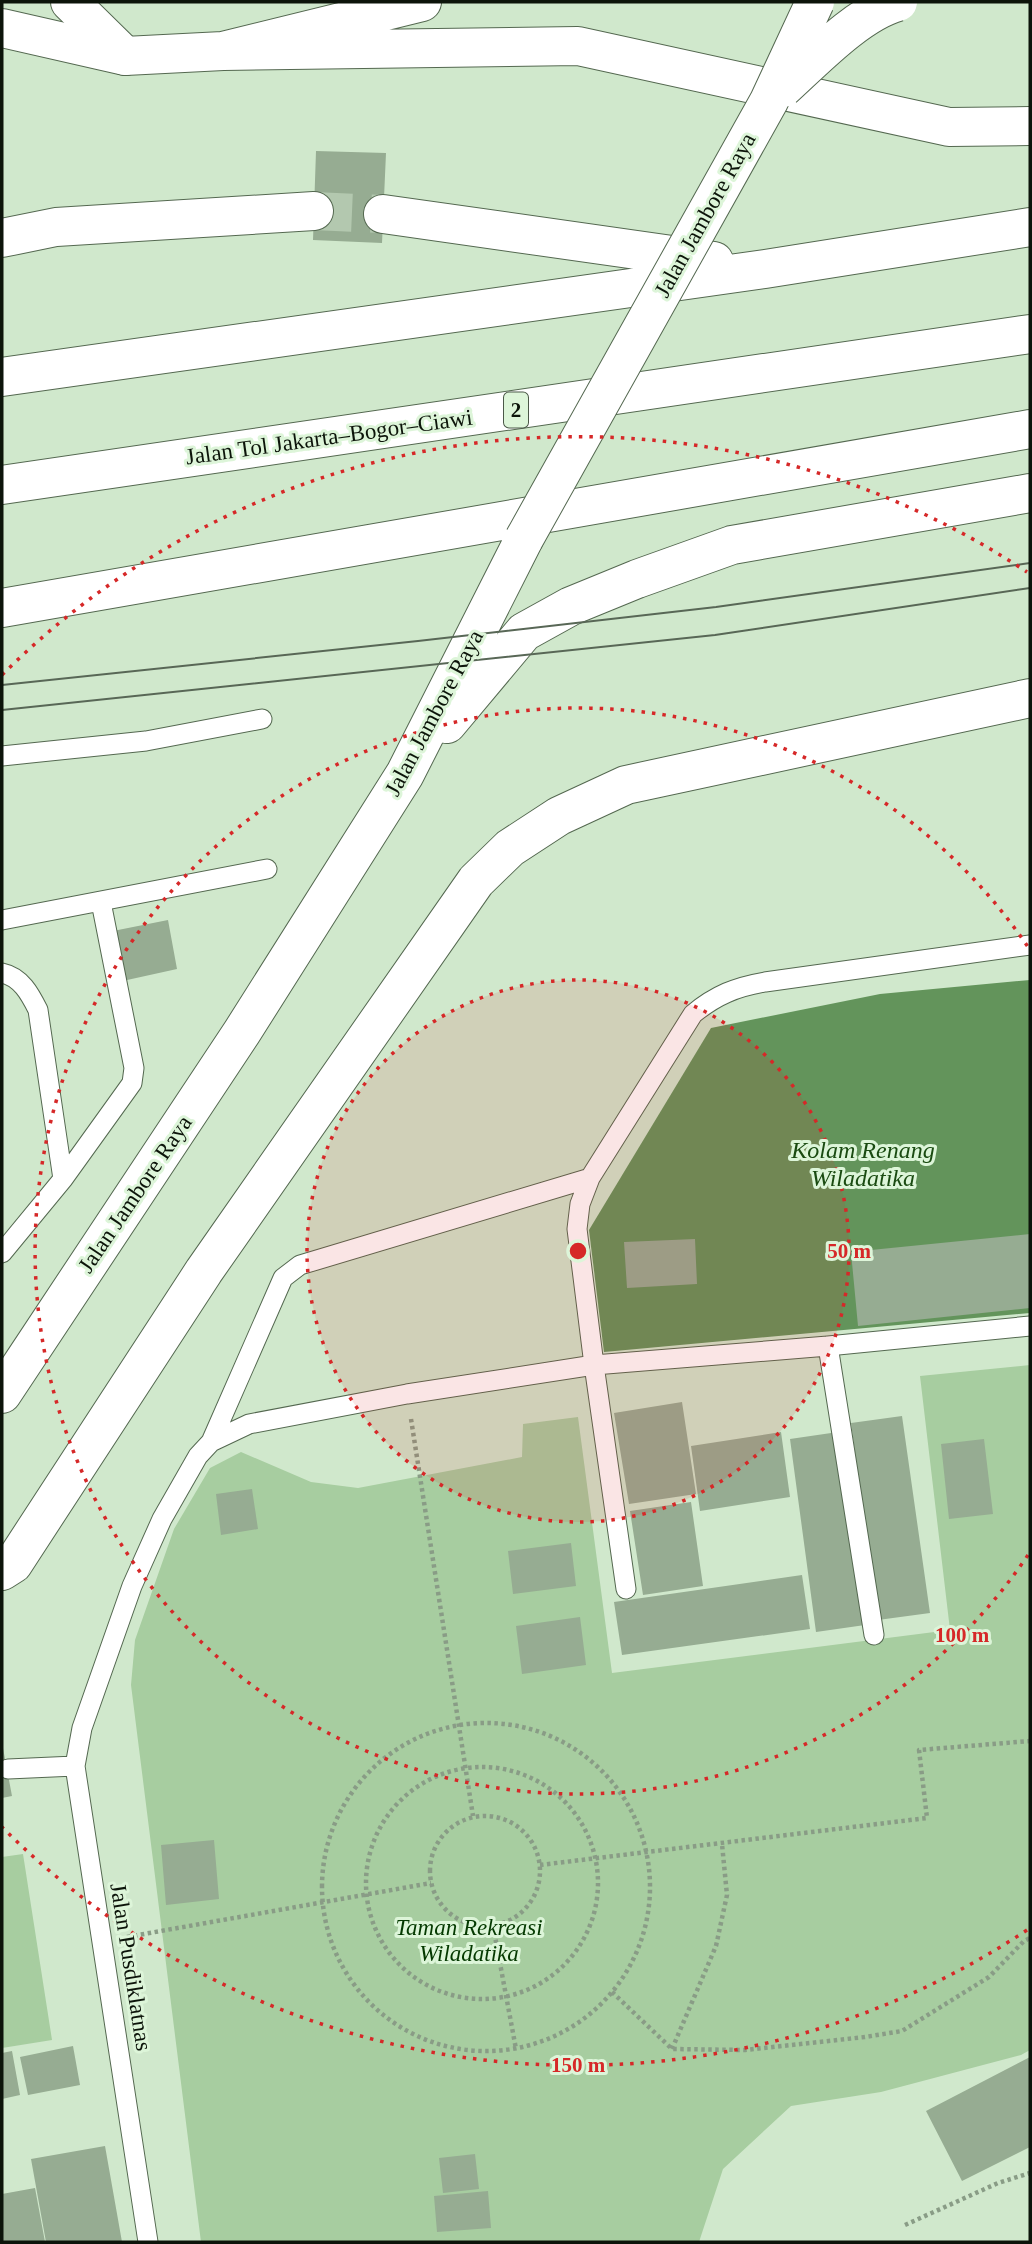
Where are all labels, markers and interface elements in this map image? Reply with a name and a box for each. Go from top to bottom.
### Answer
street label: Jalan Jambore Raya [649,129,761,301]
road number: 2 [504,392,528,428]
street label: Jalan Tol Jakarta–Bogor–Ciawi [184,404,474,470]
street label: Jalan Jambore Raya [380,626,488,800]
street label: Jalan Jambore Raya [73,1111,197,1277]
water label: Kolam Renang Wiladatika [790,1137,935,1191]
centre of rings [566,1239,590,1263]
text: 50 m [827,1239,871,1263]
text: 100 m [935,1623,990,1647]
street label: Jalan Pusdiklatnas [105,1881,157,2053]
park label: Taman Rekreasi Wiladatika [395,1915,543,1966]
text: 150 m [551,2053,606,2077]

